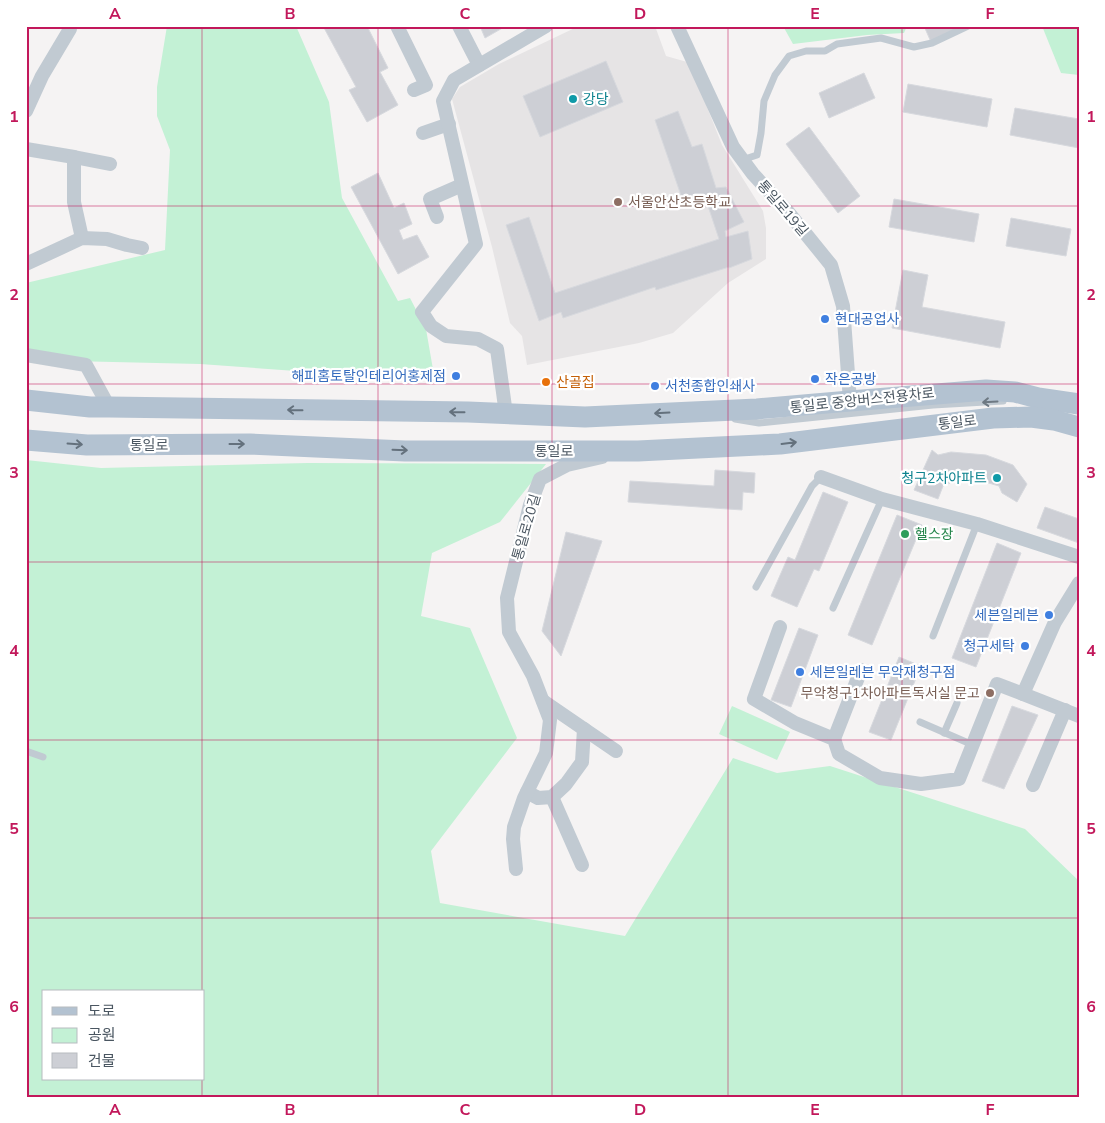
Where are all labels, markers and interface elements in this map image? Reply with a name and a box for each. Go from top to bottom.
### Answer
text: A [109,3,121,25]
text: B [284,3,296,25]
text: C [460,3,471,25]
text: D [634,3,646,25]
text: E [810,3,820,25]
text: F [986,3,995,25]
place label: 강당 [583,90,609,109]
marker: 강당 [567,93,579,105]
text: 1 [9,106,19,128]
text: 1 [1086,106,1096,128]
street label: 통일로19길 [753,176,812,240]
place label: 서울안산초등학교 [628,193,731,212]
marker: 서울안산초등학교 [612,196,624,208]
text: 2 [9,284,19,306]
text: 2 [1086,284,1096,306]
place label: 현대공업사 [835,310,900,329]
marker: 현대공업사 [819,313,831,325]
place label: 해피홈토탈인테리어홍제점 [291,367,446,386]
marker: 해피홈토탈인테리어홍제점 [450,370,462,382]
place label: 작은공방 [825,370,877,389]
place label: 산골집 [556,373,595,392]
marker: 작은공방 [809,373,821,385]
marker: 산골집 [540,376,552,388]
place label: 서천종합인쇄사 [665,377,755,396]
marker: 서천종합인쇄사 [649,380,661,392]
street label: 통일로 중앙버스전용차로 [789,383,935,418]
one-way arrow [982,397,998,406]
one-way arrow [287,405,303,415]
one-way arrow [449,407,466,417]
one-way arrow [654,409,670,418]
street label: 통일로 [937,411,978,434]
street label: 통일로 [130,436,168,455]
one-way arrow [781,438,797,448]
one-way arrow [67,439,83,449]
one-way arrow [229,439,245,449]
street label: 통일로 [535,442,573,461]
one-way arrow [391,446,407,455]
text: 3 [9,462,19,484]
text: 3 [1086,462,1096,484]
place label: 청구2차아파트 [901,469,987,488]
marker: 청구2차아파트 [991,472,1003,484]
street label: 통일로20길 [508,492,545,563]
place label: 헬스장 [915,525,954,544]
marker: 헬스장 [899,528,911,540]
place label: 세븐일레븐 [975,606,1039,625]
marker: 세븐일레븐 [1043,609,1055,621]
place label: 청구세탁 [963,637,1015,656]
text: 4 [9,640,19,662]
marker: 청구세탁 [1019,640,1031,652]
text: 4 [1086,640,1096,662]
place label: 세븐일레븐 무악재청구점 [810,663,955,682]
marker: 세븐일레븐 무악재청구점 [794,666,806,678]
place label: 무악청구1차아파트독서실 문고 [801,684,980,703]
marker: 무악청구1차아파트독서실 문고 [984,687,996,699]
text: 5 [9,818,19,840]
text: 5 [1086,818,1096,840]
legend [42,990,205,1080]
text: 6 [9,996,19,1018]
text: 6 [1086,996,1096,1018]
text: 도로 [88,1001,116,1021]
text: 공원 [88,1025,116,1045]
text: 건물 [88,1051,116,1071]
text: A [109,1099,121,1121]
text: B [284,1099,296,1121]
text: C [460,1099,471,1121]
text: D [634,1099,646,1121]
text: E [810,1099,820,1121]
text: F [986,1099,995,1121]

